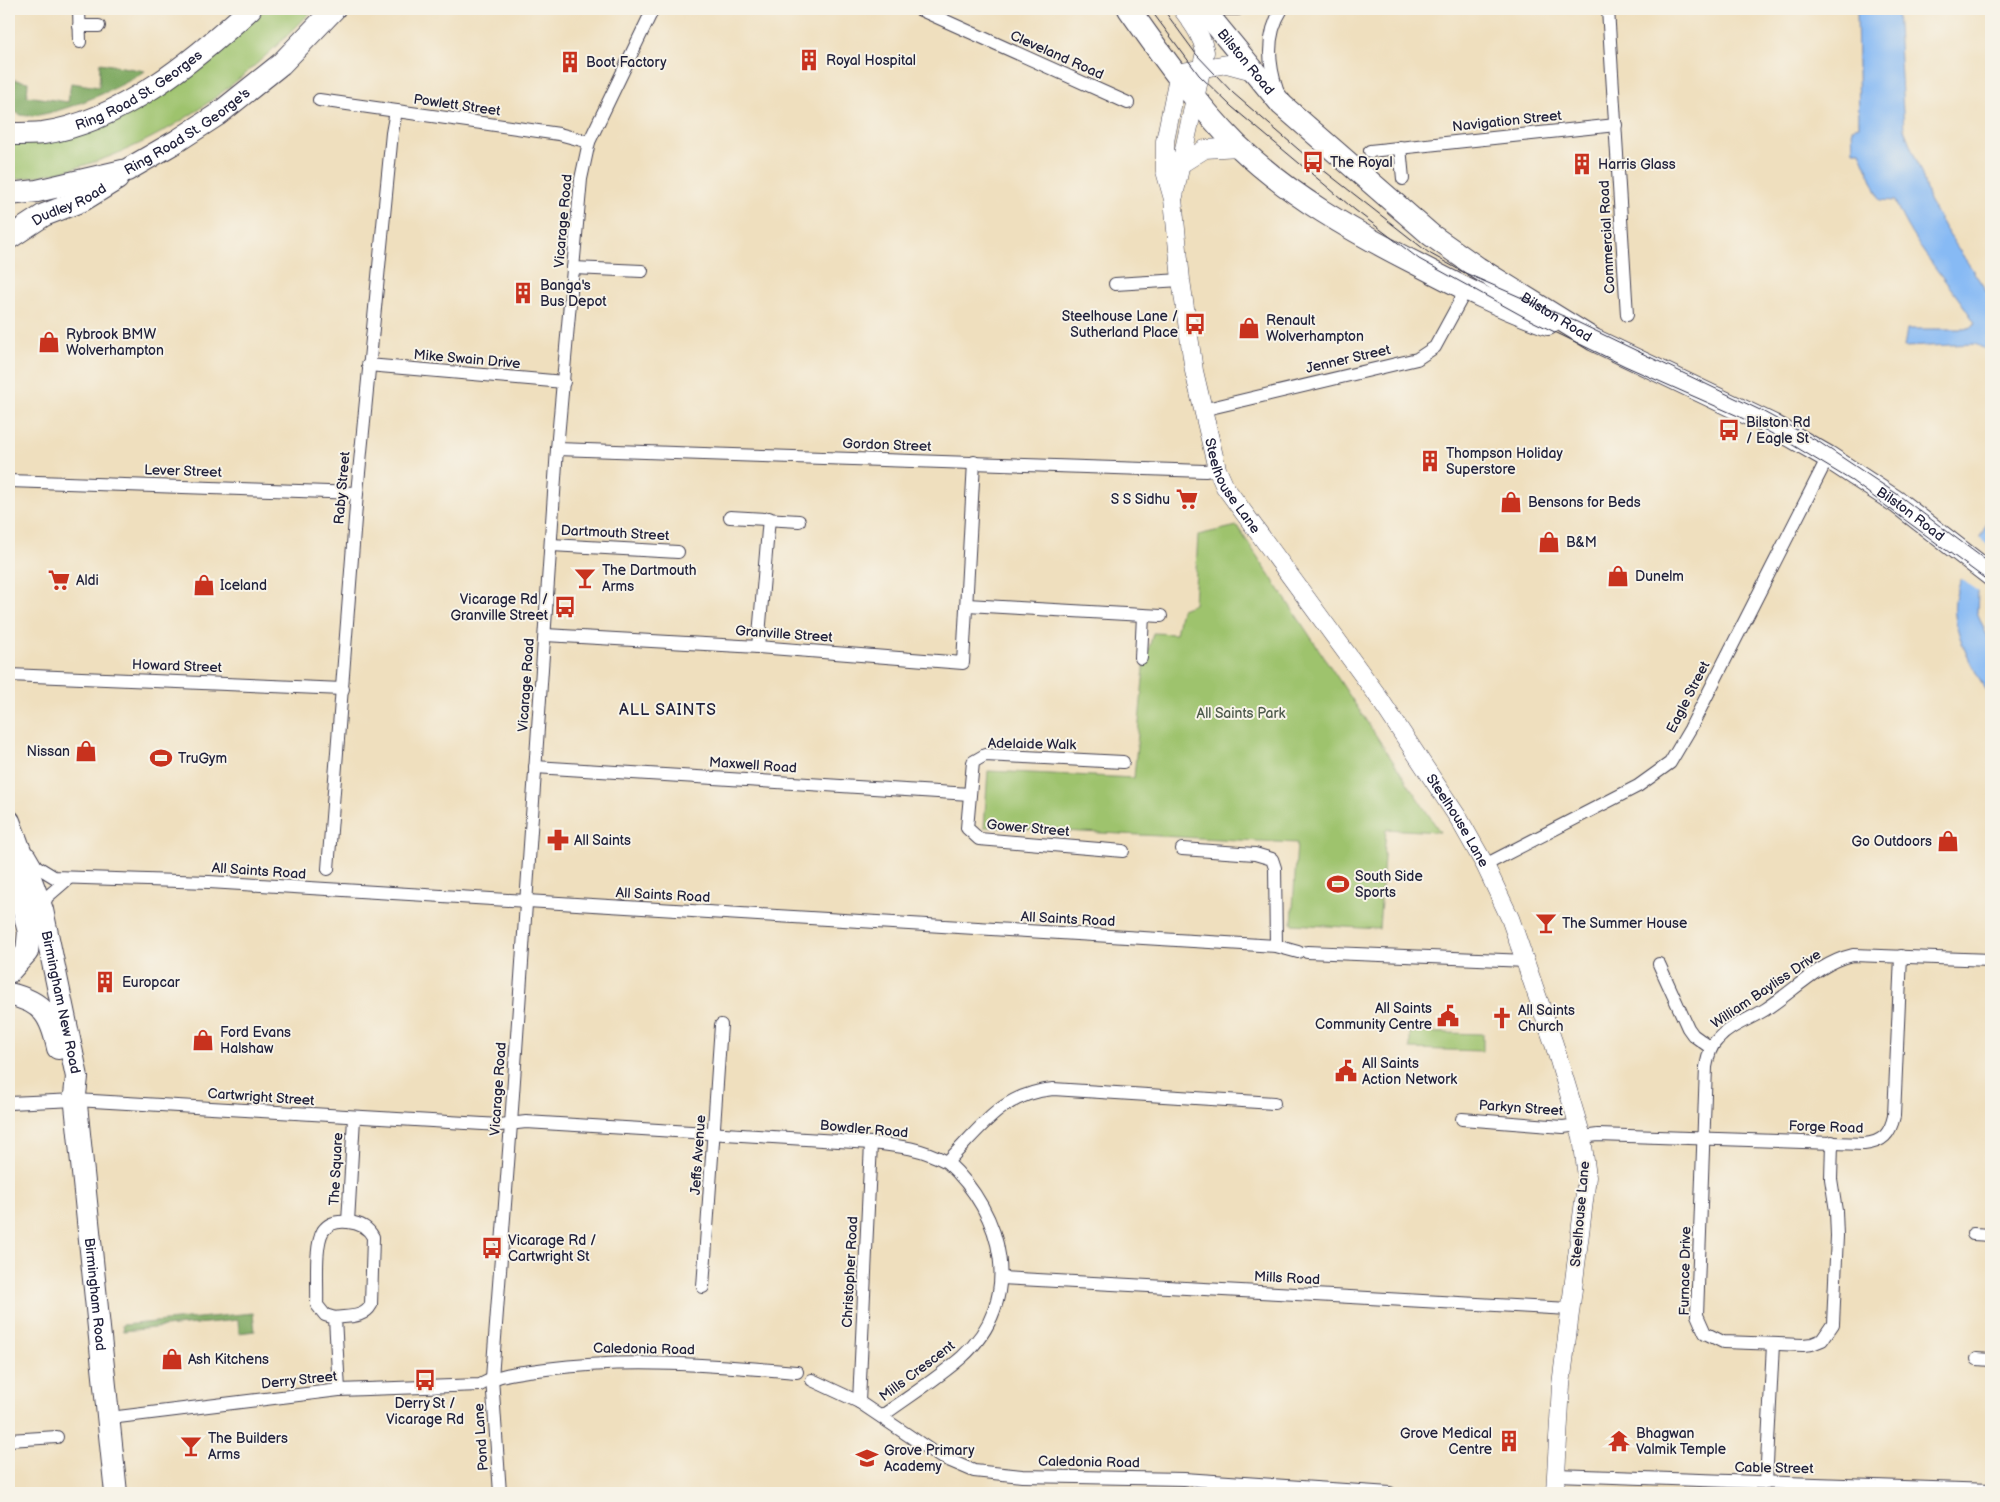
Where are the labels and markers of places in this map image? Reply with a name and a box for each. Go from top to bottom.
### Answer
building icon: Royal Hospital [796,47,822,73]
building icon: Boot Factory [557,49,583,75]
place label: Royal Hospital [826,52,916,69]
place label: Boot Factory [586,54,667,71]
bus stop icon: The Royal [1300,149,1326,175]
building icon: Harris Glass [1569,151,1595,177]
place label: The Royal [1330,154,1393,171]
place label: Harris Glass [1598,156,1676,173]
place label: Banga's Bus Depot [540,277,607,310]
building icon: Banga's Bus Depot [510,280,536,306]
place label: Steelhouse Lane / Sutherland Place [1062,308,1178,341]
bus stop icon: Steelhouse Lane / Sutherland Place [1182,311,1208,337]
place label: Renault Wolverhampton [1266,312,1364,345]
shop icon: Renault Wolverhampton [1236,315,1262,341]
place label: Rybrook BMW Wolverhampton [66,326,164,359]
shop icon: Rybrook BMW Wolverhampton [36,329,62,355]
place label: Bilston Rd / Eagle St [1746,414,1810,447]
bus stop icon: Bilston Rd / Eagle St [1716,417,1742,443]
place label: Thompson Holiday Superstore [1446,445,1564,478]
building icon: Thompson Holiday Superstore [1417,448,1443,474]
supermarket icon: S S Sidhu [1174,486,1200,512]
shop icon: Bensons for Beds [1498,489,1524,515]
place label: S S Sidhu [1111,491,1170,508]
place label: Bensons for Beds [1528,494,1641,511]
shop icon: B&M [1536,529,1562,555]
place label: B&M [1566,534,1597,551]
place label: The Dartmouth Arms [602,562,697,595]
shop icon: Dunelm [1605,563,1631,589]
bar icon: The Dartmouth Arms [572,565,598,591]
supermarket icon: Aldi [46,567,72,593]
place label: Dunelm [1635,568,1684,585]
place label: Aldi [76,572,99,589]
shop icon: Iceland [191,572,217,598]
place label: Iceland [220,577,267,594]
place label: Vicarage Rd / Granville Street [451,591,549,624]
bus stop icon: Vicarage Rd / Granville Street [552,594,578,620]
shop icon: Nissan [73,738,99,764]
place label: Nissan [27,743,70,760]
sports icon: TruGym [148,745,174,771]
place label: TruGym [178,750,227,767]
pharmacy icon: All Saints [545,827,571,853]
shop icon: Go Outdoors [1935,828,1961,854]
place label: All Saints [574,832,631,849]
place label: Go Outdoors [1852,833,1932,850]
place label: South Side Sports [1355,868,1423,901]
sports icon: South Side Sports [1325,871,1351,897]
bar icon: The Summer House [1533,910,1559,936]
place label: The Summer House [1562,915,1687,932]
building icon: Europcar [92,969,118,995]
place label: Europcar [122,974,181,991]
place label: All Saints Community Centre [1315,1000,1432,1033]
place label: All Saints Church [1518,1002,1575,1035]
public building icon: All Saints Community Centre [1435,1003,1461,1029]
church icon: All Saints Church [1489,1005,1515,1031]
place label: Ford Evans Halshaw [220,1024,291,1057]
shop icon: Ford Evans Halshaw [190,1027,216,1053]
place label: All Saints Action Network [1362,1055,1457,1088]
public building icon: All Saints Action Network [1333,1058,1359,1084]
place label: Vicarage Rd / Cartwright St [508,1232,596,1265]
bus stop icon: Vicarage Rd / Cartwright St [479,1235,505,1261]
shop icon: Ash Kitchens [159,1346,185,1372]
place label: Ash Kitchens [188,1351,269,1368]
bus stop icon: Derry St / Vicarage Rd [412,1367,438,1393]
place label: Derry St / Vicarage Rd [386,1395,464,1428]
place label: Grove Medical Centre [1400,1425,1492,1458]
place label: Bhagwan Valmik Temple [1636,1425,1726,1458]
building icon: Grove Medical Centre [1496,1428,1522,1454]
temple icon: Bhagwan Valmik Temple [1606,1428,1632,1454]
place label: The Builders Arms [208,1430,288,1463]
bar icon: The Builders Arms [178,1433,204,1459]
place label: Grove Primary Academy [884,1442,975,1475]
school or university icon: Grove Primary Academy [854,1445,880,1471]

